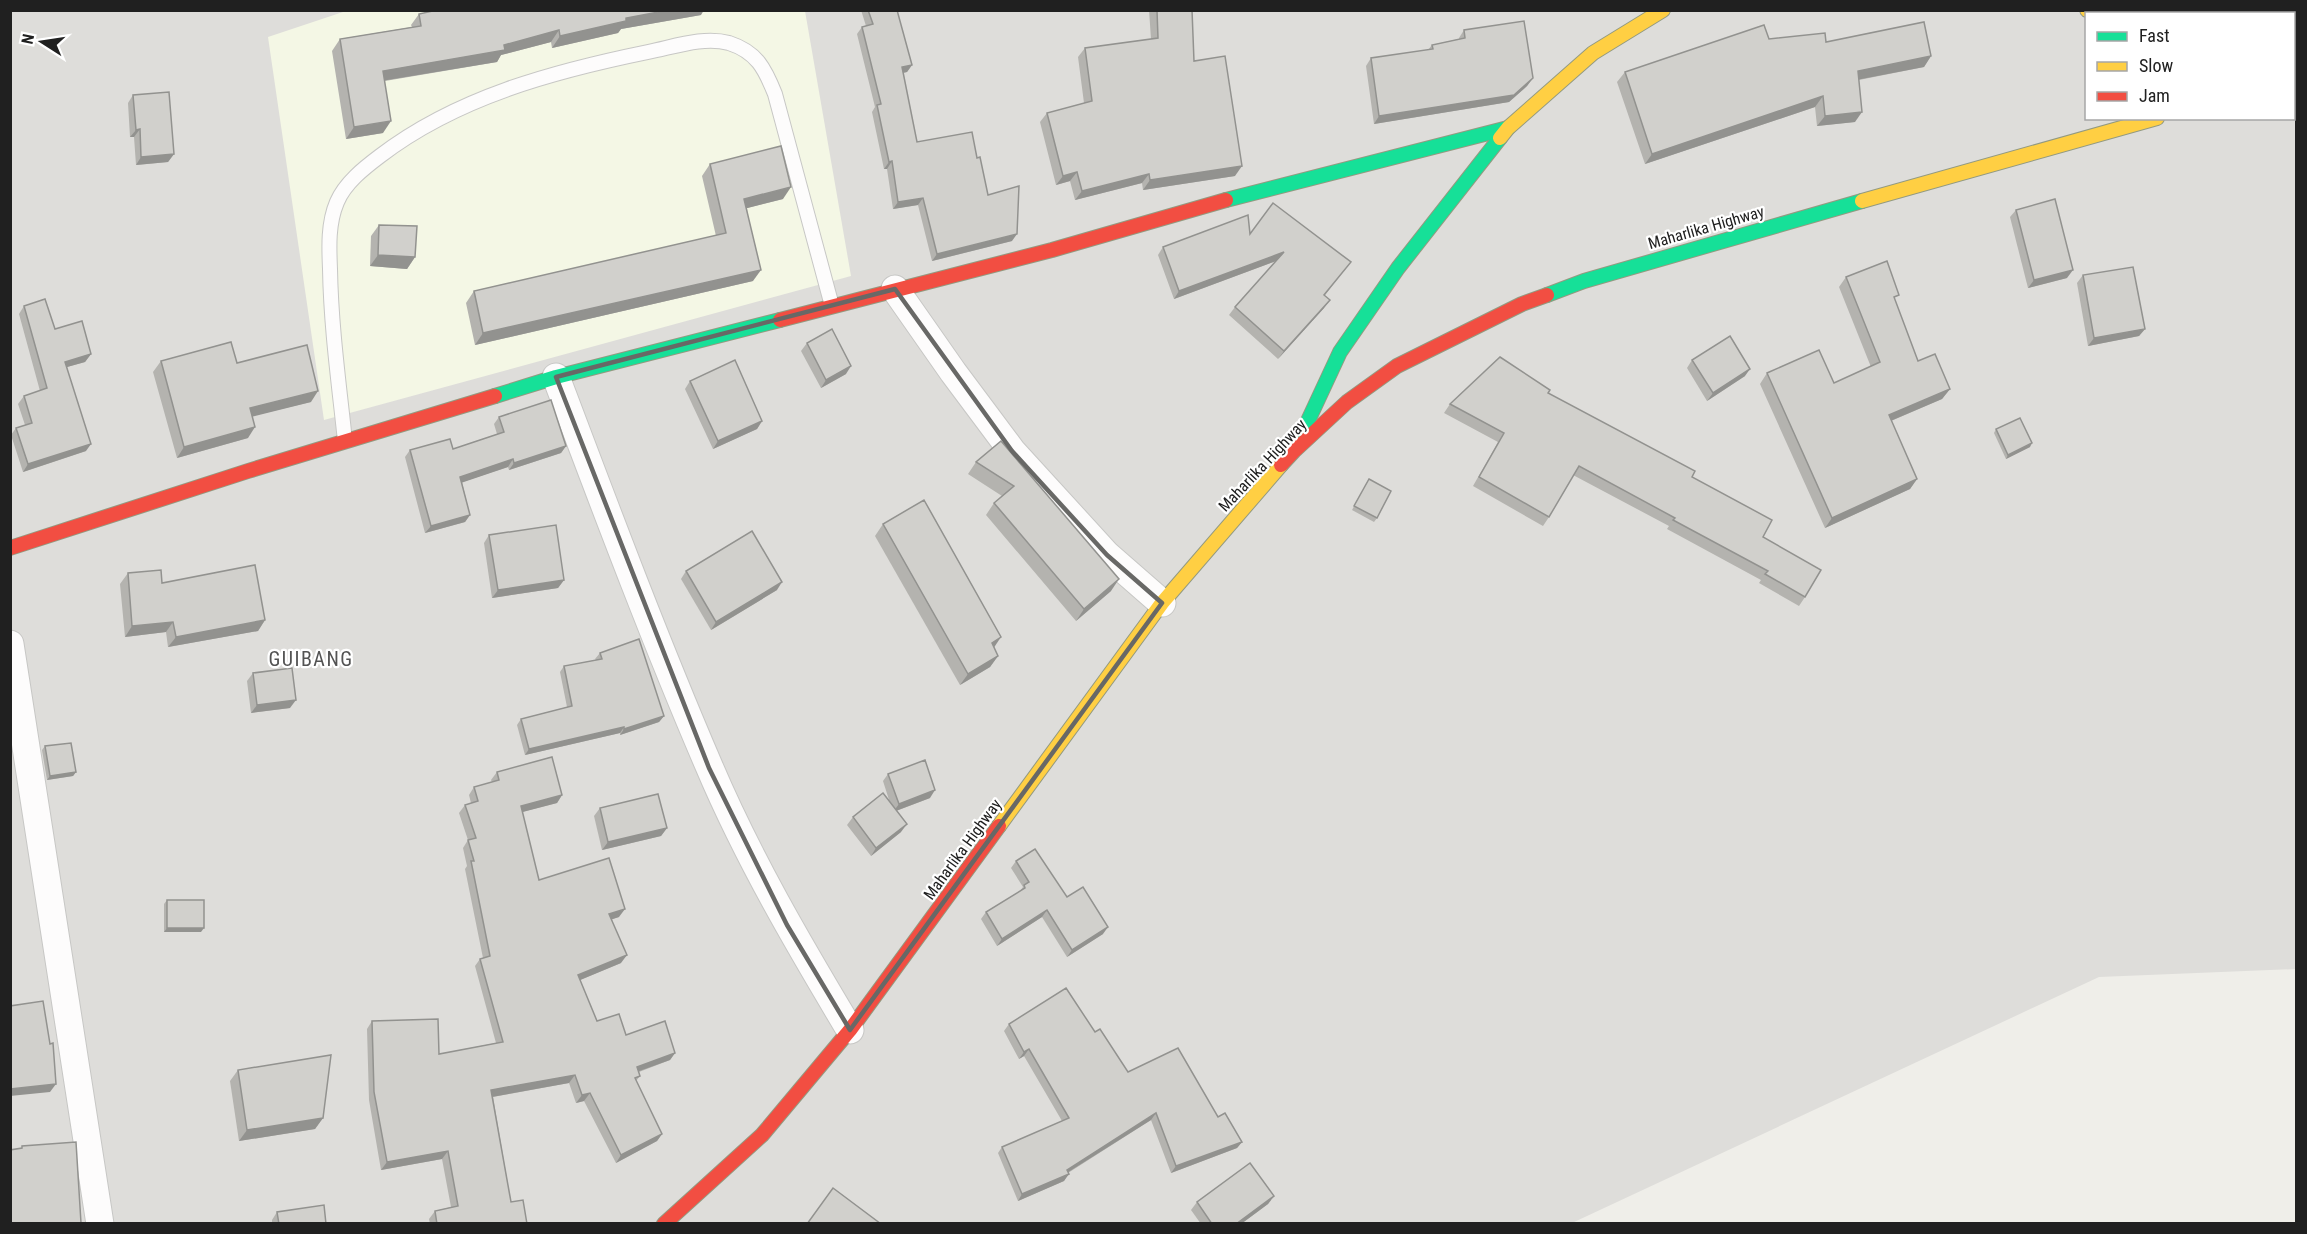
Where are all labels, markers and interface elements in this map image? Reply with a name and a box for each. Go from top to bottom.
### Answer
north arrow [12,12,72,72]
legend [2085,12,2295,120]
text: Fast [2139,25,2170,46]
text: N [18,32,38,46]
text: Slow [2139,55,2174,76]
text: Jam [2139,85,2170,106]
street label: Maharlika Highway [1646,202,1767,253]
street label: Maharlika Highway [1215,415,1310,516]
district label: GUIBANG [268,647,354,671]
street label: Maharlika Highway [920,795,1005,903]

